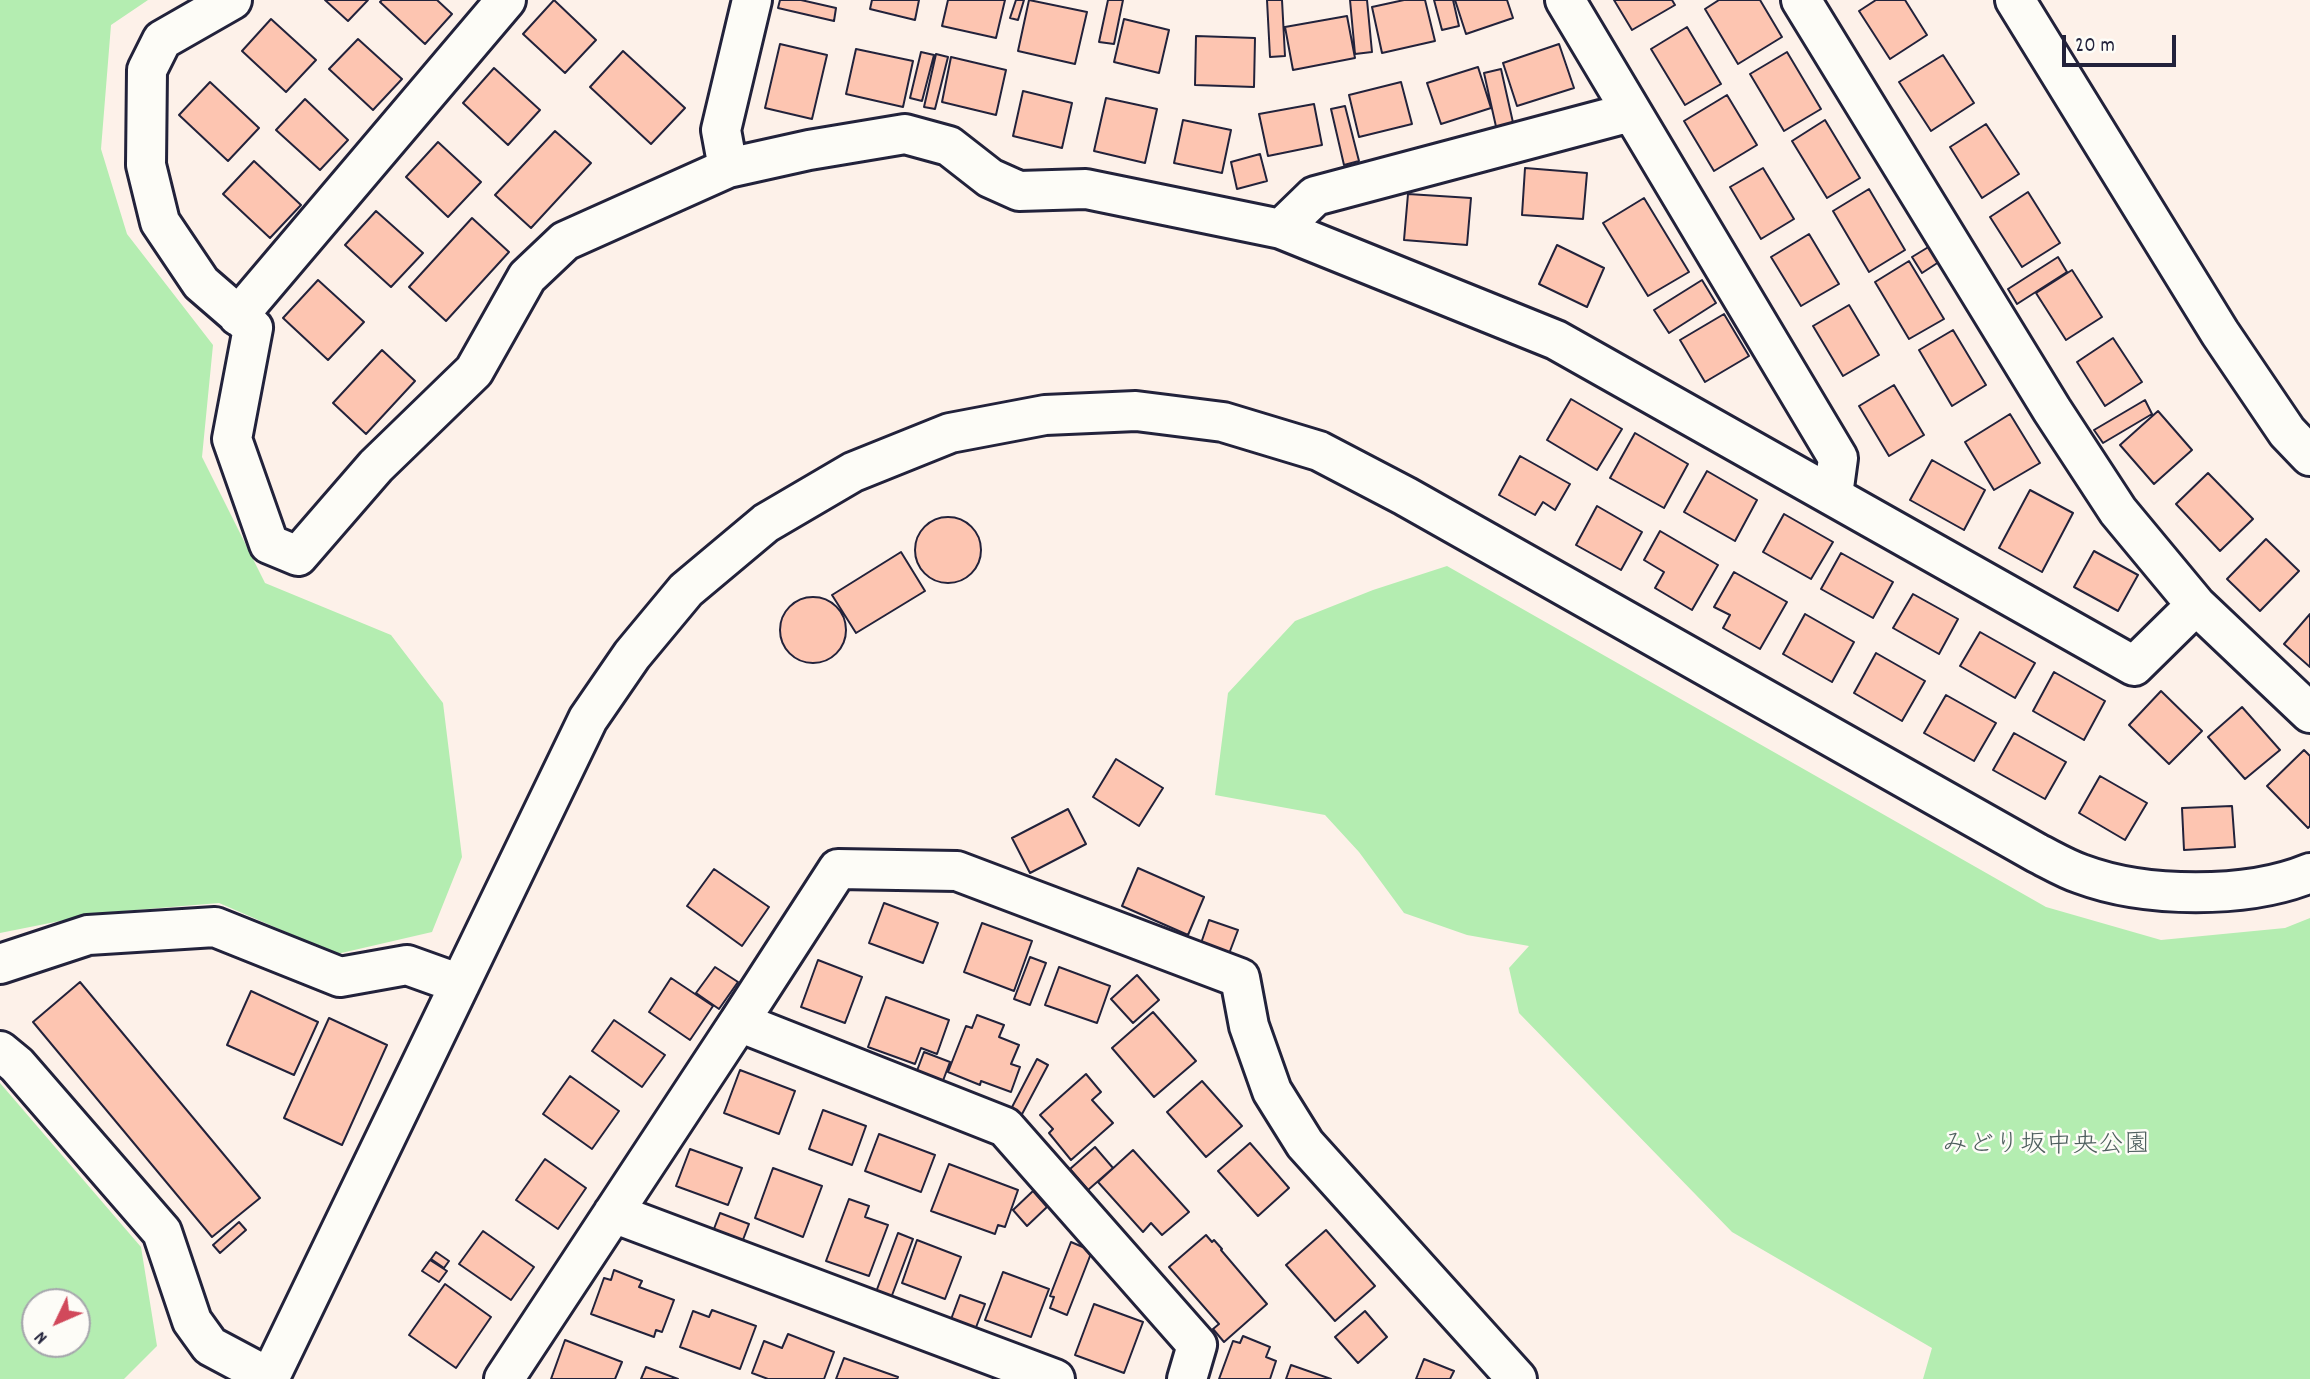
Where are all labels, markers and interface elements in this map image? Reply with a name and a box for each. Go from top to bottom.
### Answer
scale bar [2065,21,2179,65]
text: 20 m [2075,32,2115,62]
park label: みどり坂中央公園 [1942,1131,2150,1163]
north arrow [21,1288,91,1358]
text: N [29,1324,55,1349]

